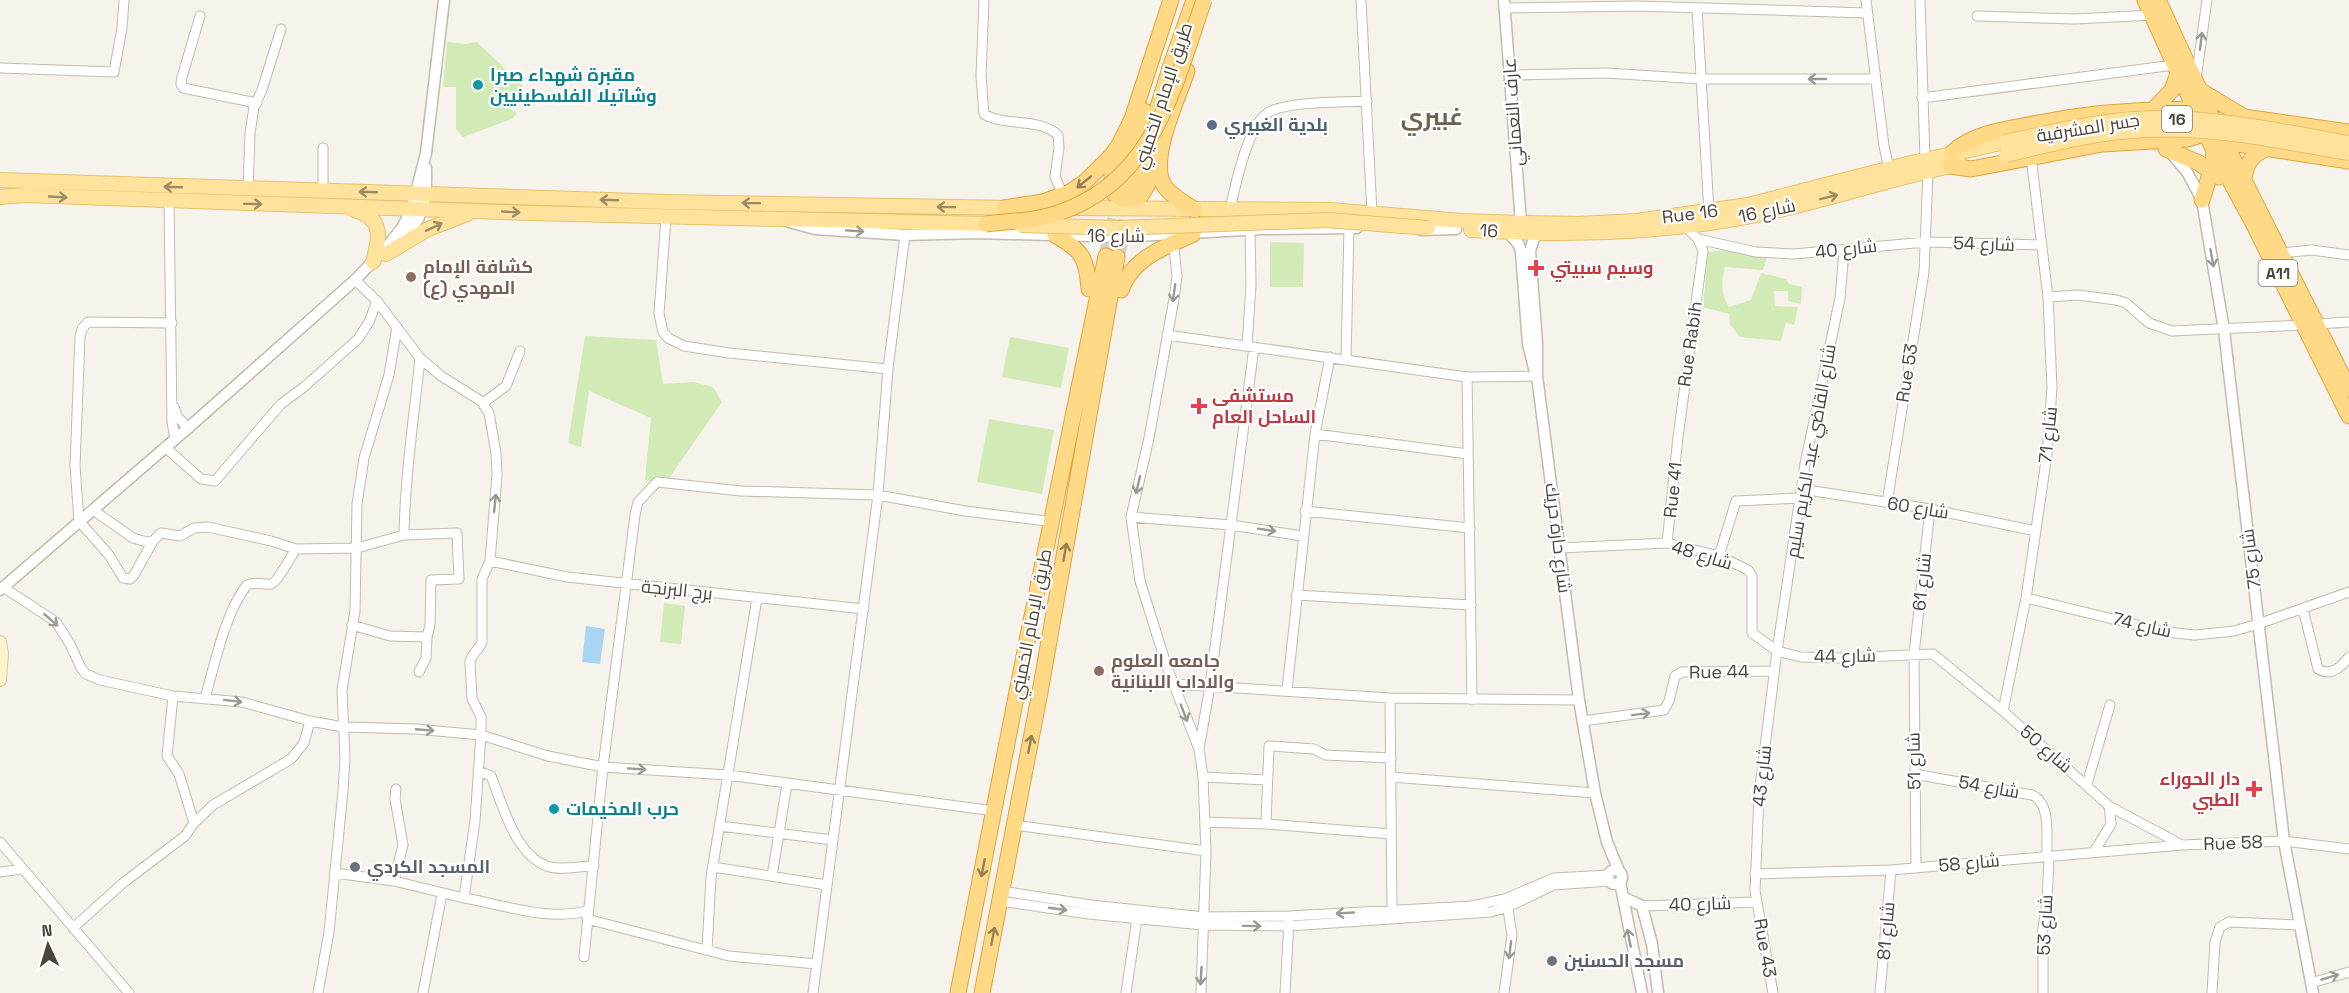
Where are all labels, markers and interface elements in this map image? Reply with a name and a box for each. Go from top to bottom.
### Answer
street label: طريق الإمام الخميني [1128,20,1200,173]
one-way arrow [2196,31,2207,51]
street label: عارف النعماني [1497,57,1531,167]
place label: مقبرة شهداء صبرا وشاتيلا الفلسطينيين [490,63,657,107]
one-way arrow [1807,73,1827,85]
marker: مقبرة شهداء صبرا وشاتيلا الفلسطينيين [471,78,485,92]
district label: غبيري [1401,101,1463,136]
road number: 16 [2162,106,2192,132]
street label: جسر المشرفية [2035,108,2141,147]
place label: بلدية الغبيري [1224,113,1328,139]
marker: بلدية الغبيري [1205,118,1219,132]
one-way arrow [1076,175,1092,188]
one-way arrow [164,181,184,193]
one-way arrow [359,187,379,198]
one-way arrow [1820,190,1839,202]
one-way arrow [48,192,68,203]
street label: شارع 16 [1736,193,1798,229]
one-way arrow [599,195,619,206]
one-way arrow [243,198,263,210]
one-way arrow [741,198,761,209]
street label: Rue 16 [1661,199,1719,228]
one-way arrow [936,201,956,213]
one-way arrow [501,207,521,218]
street label: 16 [1479,218,1499,243]
one-way arrow [424,220,442,232]
street label: شارع 16 [1087,224,1145,248]
one-way arrow [845,226,865,237]
street label: شارع 54 [1953,231,2015,257]
street label: شارع 40 [1814,234,1878,264]
one-way arrow [2206,248,2217,267]
place label: كشافة الإمام المهدي (ع) [423,255,533,302]
place label: وسيم سبيتي [1550,256,1654,283]
marker: وسيم سبيتي [1527,259,1545,277]
road number: A11 [2258,260,2298,286]
marker: كشافة الإمام المهدي (ع) [404,270,418,284]
one-way arrow [1169,283,1180,303]
street label: Rue Rabih [1672,300,1707,388]
street label: شارع القاضي عبد الكريم سليم [1780,342,1843,560]
street label: Rue 53 [1891,342,1923,404]
place label: مستشفى الساحل العام [1212,384,1316,429]
marker: مستشفى الساحل العام [1190,397,1208,415]
street label: شارع 71 [2033,405,2063,465]
street label: Rue 41 [1658,461,1687,519]
one-way arrow [1132,475,1144,494]
street label: شارع حارة حريك [1539,481,1577,595]
street label: شارع 60 [1885,491,1951,525]
one-way arrow [490,494,501,513]
one-way arrow [1256,525,1276,536]
street label: شارع 75 [2235,528,2267,590]
street label: شارع 48 [1669,534,1735,576]
one-way arrow [1060,543,1071,563]
street label: طريق الإمام الخميني [1005,547,1059,702]
street label: شارع 61 [1907,552,1937,612]
street label: برج البرنجة [640,574,714,606]
street label: شارع 74 [2110,607,2174,643]
one-way arrow [43,613,58,627]
street label: شارع 44 [1814,643,1876,669]
place label: جامعه العلوم والاداب اللبنانية [1111,649,1234,693]
street label: Rue 44 [1689,659,1749,684]
marker: جامعه العلوم والاداب اللبنانية [1092,664,1106,678]
one-way arrow [223,696,243,707]
one-way arrow [1180,703,1191,722]
one-way arrow [1630,708,1650,719]
street label: شارع 50 [2015,720,2077,778]
one-way arrow [415,725,435,736]
street label: شارع 51 [1901,732,1927,790]
one-way arrow [1025,735,1036,754]
street label: شارع 43 [1747,744,1777,808]
one-way arrow [626,764,646,775]
place label: دار الحوراء الطبي [2159,767,2240,815]
street label: شارع 54 [1957,770,2021,804]
marker: دار الحوراء الطبي [2245,780,2263,798]
place label: حرب المخيمات [566,797,679,820]
marker: حرب المخيمات [547,802,561,816]
street label: Rue 58 [2203,830,2263,855]
street label: شارع 58 [1937,848,2001,878]
place label: المسجد الكردي [367,855,490,881]
one-way arrow [977,858,988,878]
marker: المسجد الكردي [348,860,362,874]
street label: شارع 40 [1668,891,1732,917]
street label: شارع 53 [2031,894,2059,956]
street label: شارع 81 [1872,901,1900,961]
one-way arrow [1047,904,1067,915]
one-way arrow [1336,908,1356,919]
north arrow [18,915,78,975]
street label: Rue 43 [1749,916,1782,979]
text: N [41,920,53,941]
one-way arrow [1241,920,1261,932]
one-way arrow [988,926,999,946]
one-way arrow [1623,929,1634,948]
one-way arrow [1504,940,1515,960]
place label: مسجد الحسنين [1564,949,1684,972]
marker: مسجد الحسنين [1545,954,1559,968]
one-way arrow [1196,965,1207,985]
one-way arrow [2320,971,2339,982]

